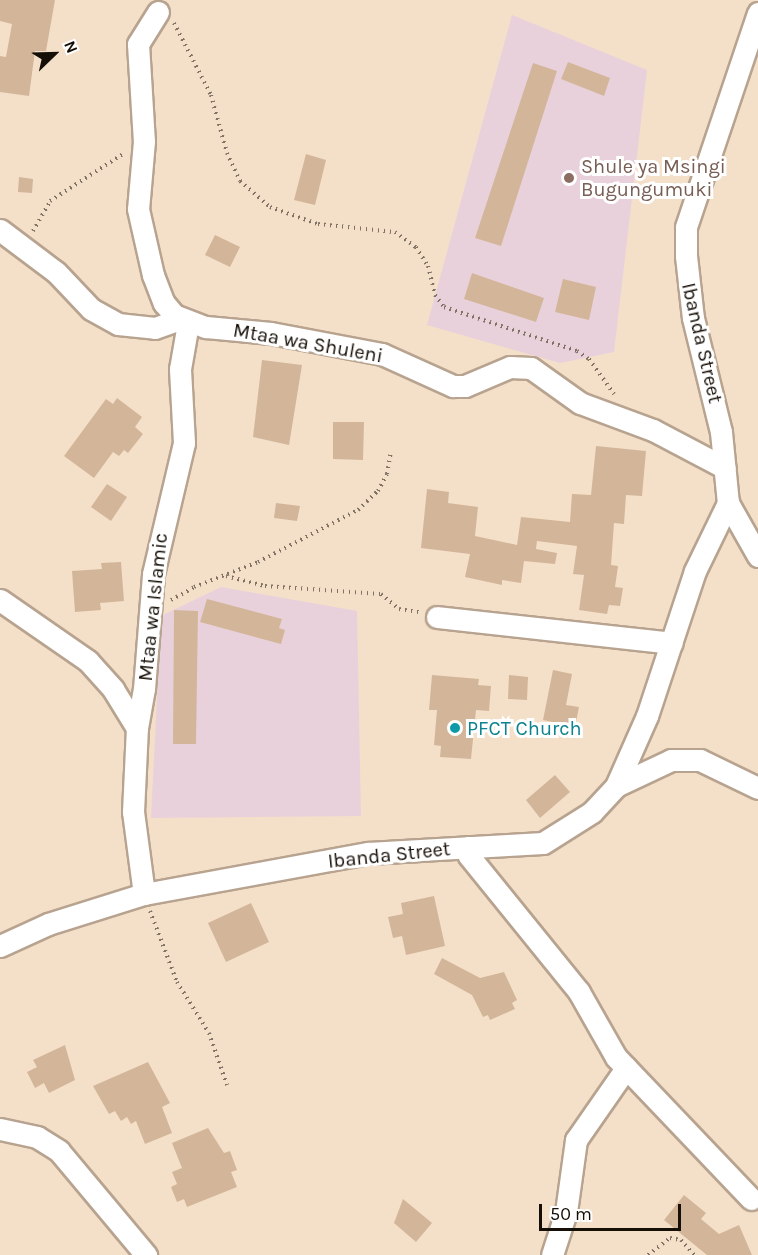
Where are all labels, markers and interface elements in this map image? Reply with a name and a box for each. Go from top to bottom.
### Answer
north arrow [24,24,84,84]
text: N [60,38,82,56]
place label: Shule ya Msingi Bugungumuki [581,154,726,201]
marker: Shule ya Msingi Bugungumuki [562,171,576,185]
street label: Ibanda Street [676,280,728,406]
street label: Mtaa wa Shuleni [231,318,385,368]
street label: Mtaa wa Islamic [133,532,173,682]
place label: PFCT Church [467,716,582,740]
marker: PFCT Church [448,721,462,735]
street label: Ibanda Street [327,837,451,873]
scale bar [542,1192,684,1230]
text: 50 m [550,1203,592,1225]

